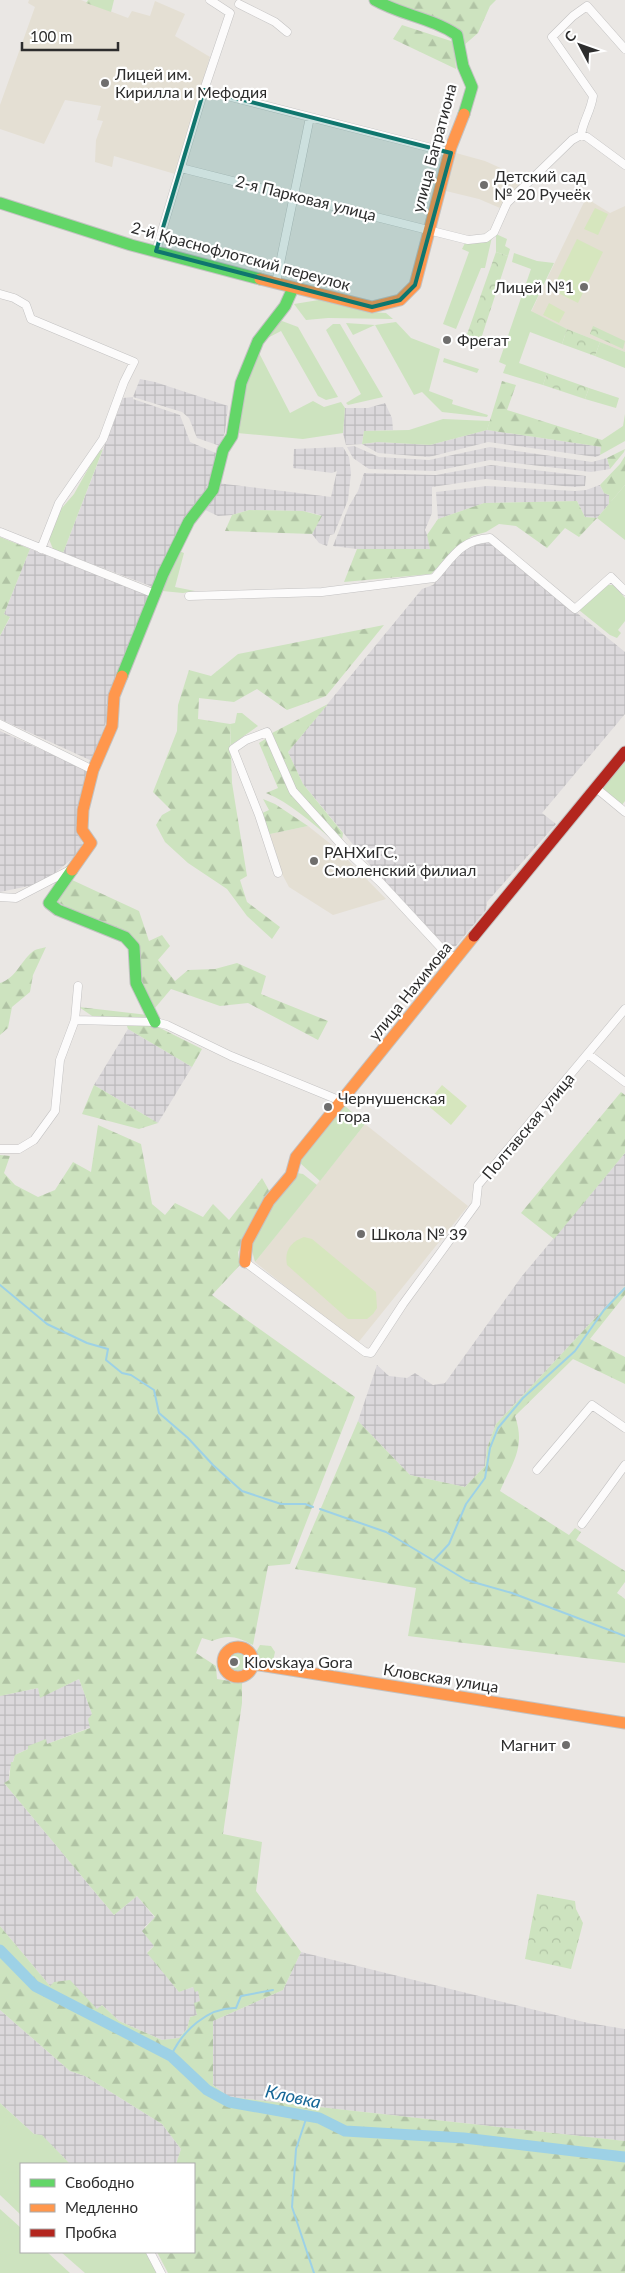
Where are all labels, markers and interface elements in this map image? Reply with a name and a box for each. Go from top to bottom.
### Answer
scale bar [22,20,119,52]
north arrow [555,20,605,70]
text: 100 m [30,27,72,45]
text: С [560,27,580,45]
place label: Лицей им. Кирилла и Мефодия [114,64,267,101]
marker: Лицей им. Кирилла и Мефодия [99,77,111,89]
street label: улица Багратиона [407,82,460,214]
place label: Детский сад № 20 Ручеёк [494,166,591,203]
street label: 2-я Парковая улица [234,171,378,224]
marker: Детский сад № 20 Ручеёк [478,179,490,191]
street label: 2-й Краснофлотский переулок [130,217,353,294]
place label: Лицей №1 [493,277,574,296]
marker: Лицей №1 [578,281,590,293]
place label: Фрегат [457,330,509,349]
marker: Фрегат [441,334,453,346]
place label: РАНХиГС, Смоленский филиал [324,842,476,879]
marker: РАНХиГС, Смоленский филиал [308,855,320,867]
street label: улица Нахимова [364,938,455,1044]
street label: Полтавская улица [478,1069,578,1183]
place label: Чернушенская гора [338,1088,445,1125]
marker: Чернушенская гора [322,1101,334,1113]
place label: Школа № 39 [371,1224,467,1243]
marker: Школа № 39 [355,1228,367,1240]
place label: Klovskaya Gora [244,1652,353,1671]
marker: Klovskaya Gora [228,1656,240,1668]
street label: Кловская улица [382,1659,500,1696]
place label: Магнит [501,1735,556,1754]
marker: Магнит [560,1739,572,1751]
water label: Кловка [263,2079,323,2113]
legend [20,2163,195,2253]
text: Свободно [65,2173,134,2191]
text: Медленно [65,2198,138,2216]
text: Пробка [65,2223,117,2241]

